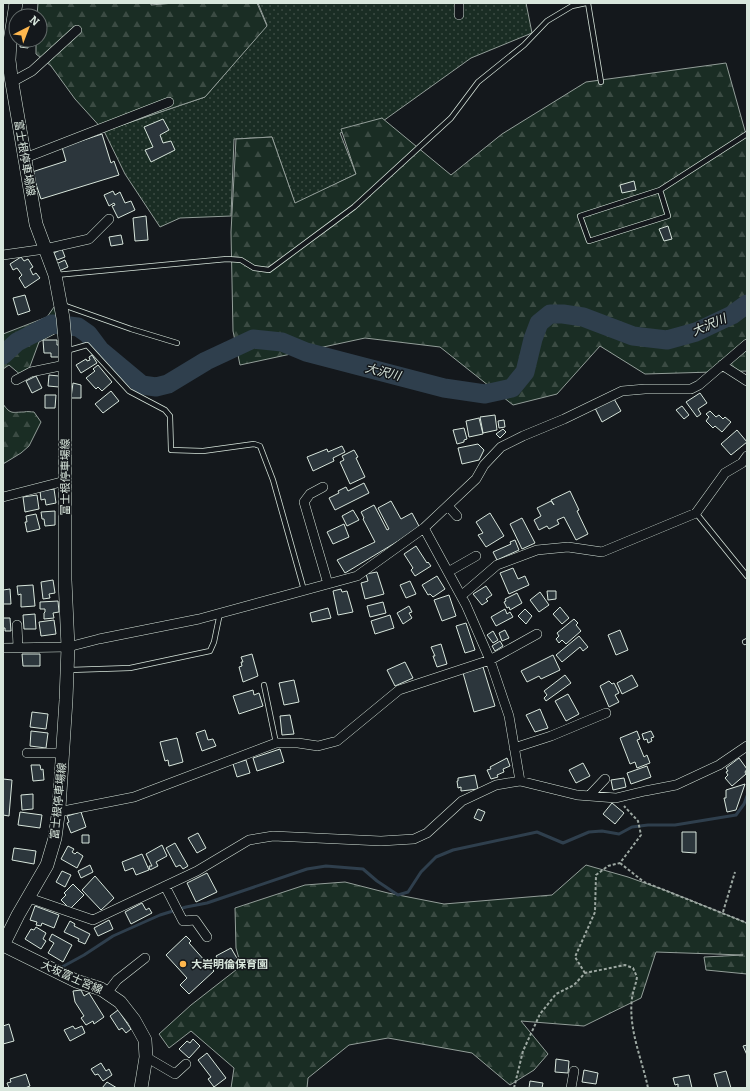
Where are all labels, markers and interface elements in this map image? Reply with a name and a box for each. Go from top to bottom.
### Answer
north arrow [8,8,48,48]
text: N [27,13,42,29]
street label: 富士根停車場線 [11,119,38,197]
water label: 大沢川 [690,311,730,338]
water label: 大沢川 [364,361,404,384]
street label: 富士根停車場線 [59,439,72,516]
street label: 富士根停車場線 [48,762,69,840]
street label: 大坂富士宮線 [39,958,105,997]
place label: 大岩明倫保育園 [191,958,268,971]
marker: 大岩明倫保育園 [178,959,188,969]

